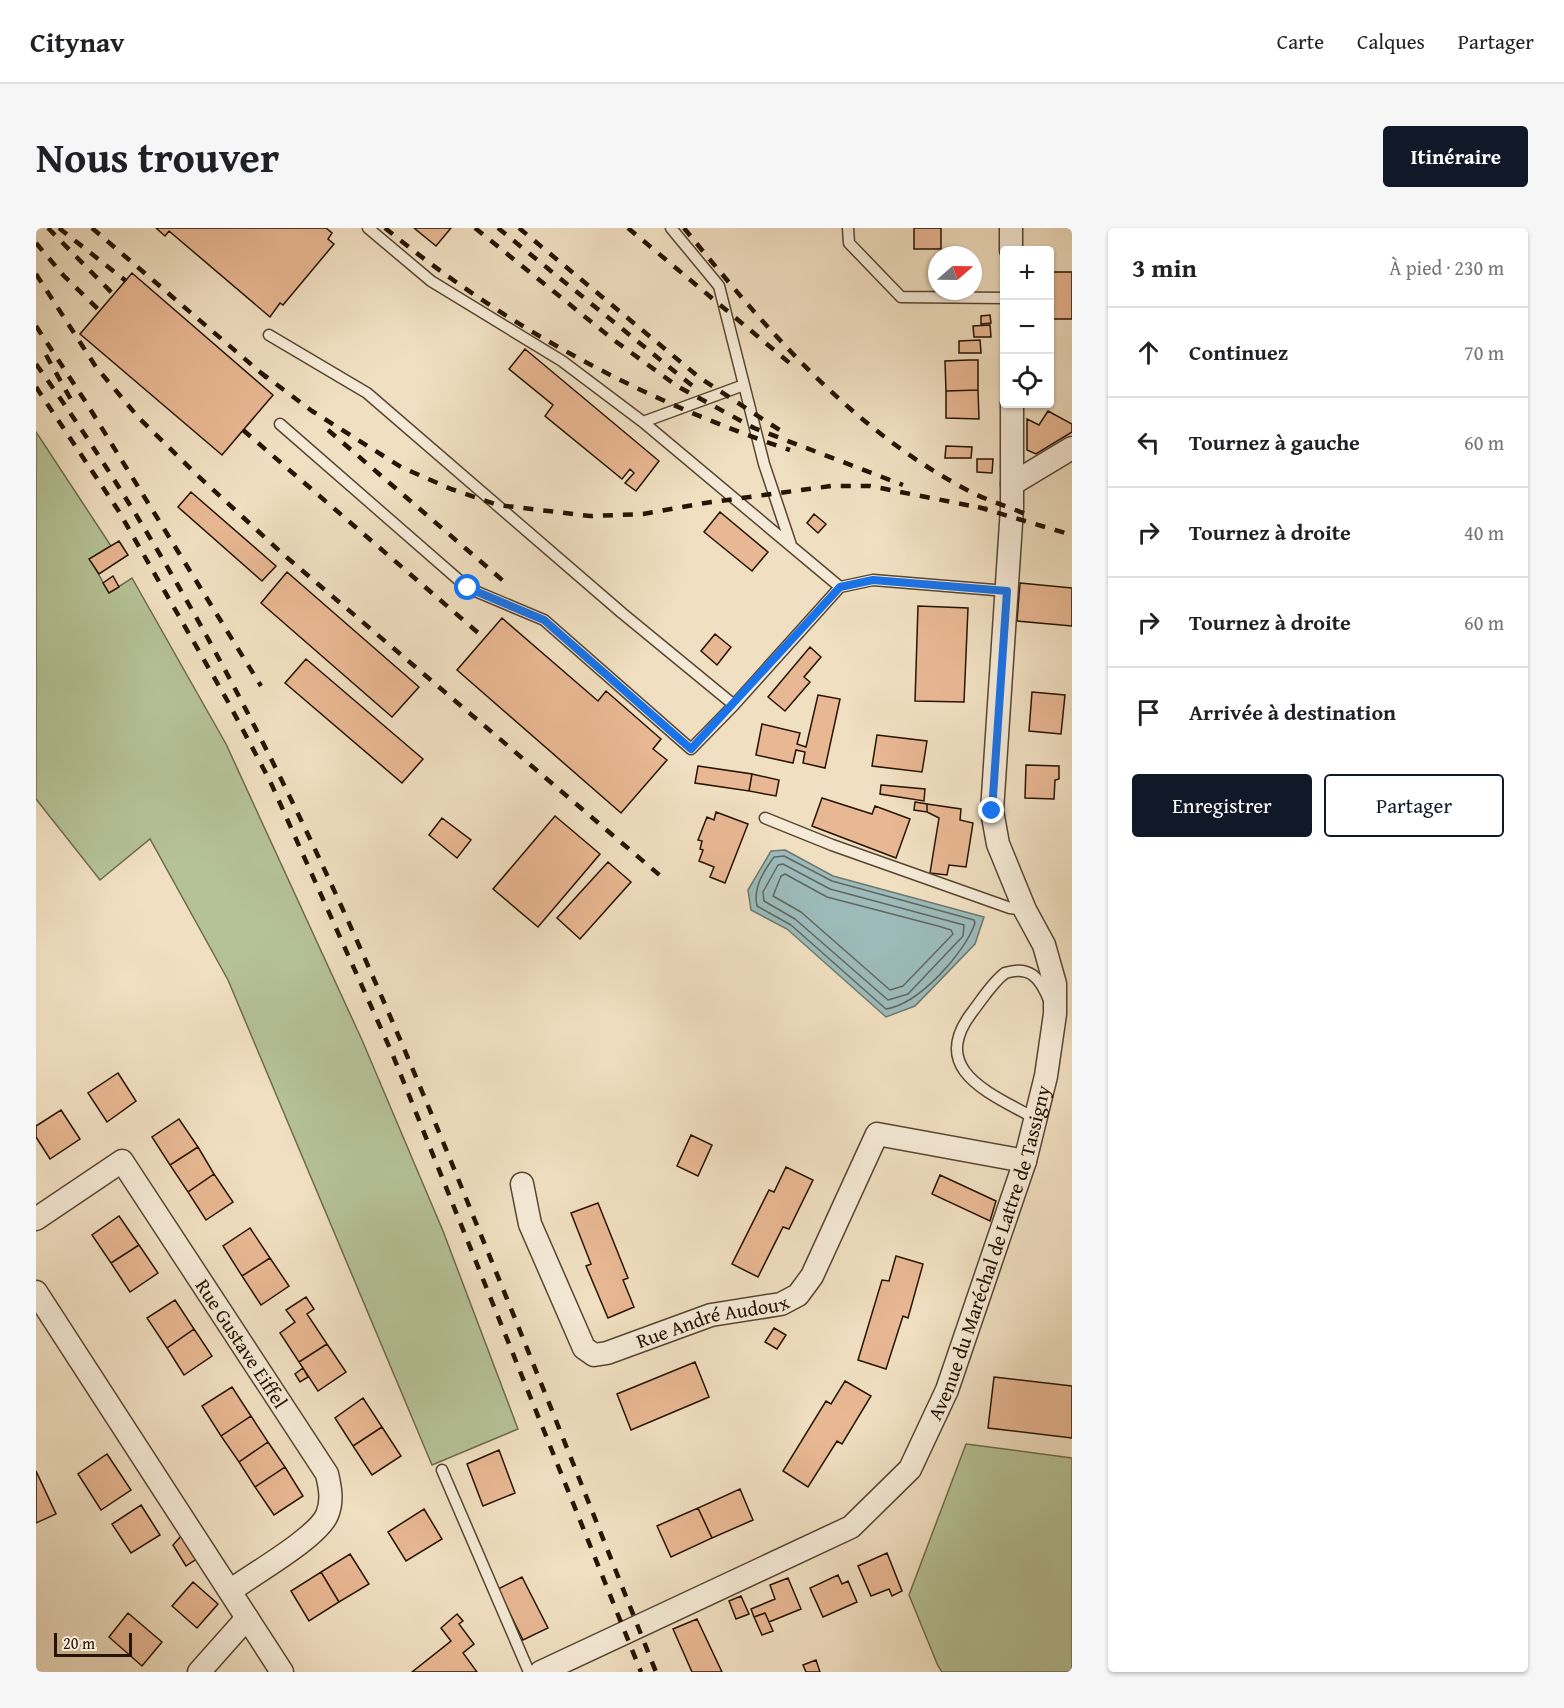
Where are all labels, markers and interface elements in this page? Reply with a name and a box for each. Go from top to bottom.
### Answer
text: Citynav [30,21,124,62]
text: Carte [1277,26,1324,57]
text: Calques [1357,26,1425,57]
text: Partager [1458,26,1534,57]
text: Nous trouver [36,126,279,187]
button: Itinéraire [1383,126,1528,187]
north arrow [928,246,982,300]
map controls [1000,246,1054,408]
button: + [1000,246,1054,300]
text: 3 min [1132,248,1197,287]
text: À pied · 230 m [1389,253,1504,282]
button: − [1000,300,1054,354]
icon: ahead [1132,336,1165,369]
text: Continuez [1189,336,1288,368]
text: 70 m [1464,338,1504,367]
button: locate [1000,354,1054,408]
icon: left [1132,426,1165,459]
text: Tournez à gauche [1189,426,1360,458]
text: 60 m [1464,428,1504,457]
icon: right [1132,516,1165,549]
text: Tournez à droite [1189,516,1351,548]
text: 40 m [1464,518,1504,547]
route start [454,574,480,600]
icon: right [1132,606,1165,639]
text: Tournez à droite [1189,606,1351,638]
text: 60 m [1464,608,1504,637]
icon: arrive [1132,696,1165,729]
text: Arrivée à destination [1189,696,1396,728]
button: Enregistrer [1132,774,1312,837]
button: Partager [1324,774,1504,837]
route end [978,797,1004,823]
street label: Avenue du Maréchal de Lattre de Tassigny [920,1082,1057,1425]
street label: Rue Gustave Eiffel [189,1273,295,1414]
street label: Rue André Audoux [632,1287,795,1355]
scale bar [54,1630,132,1658]
text: 20 m [63,1631,95,1655]

